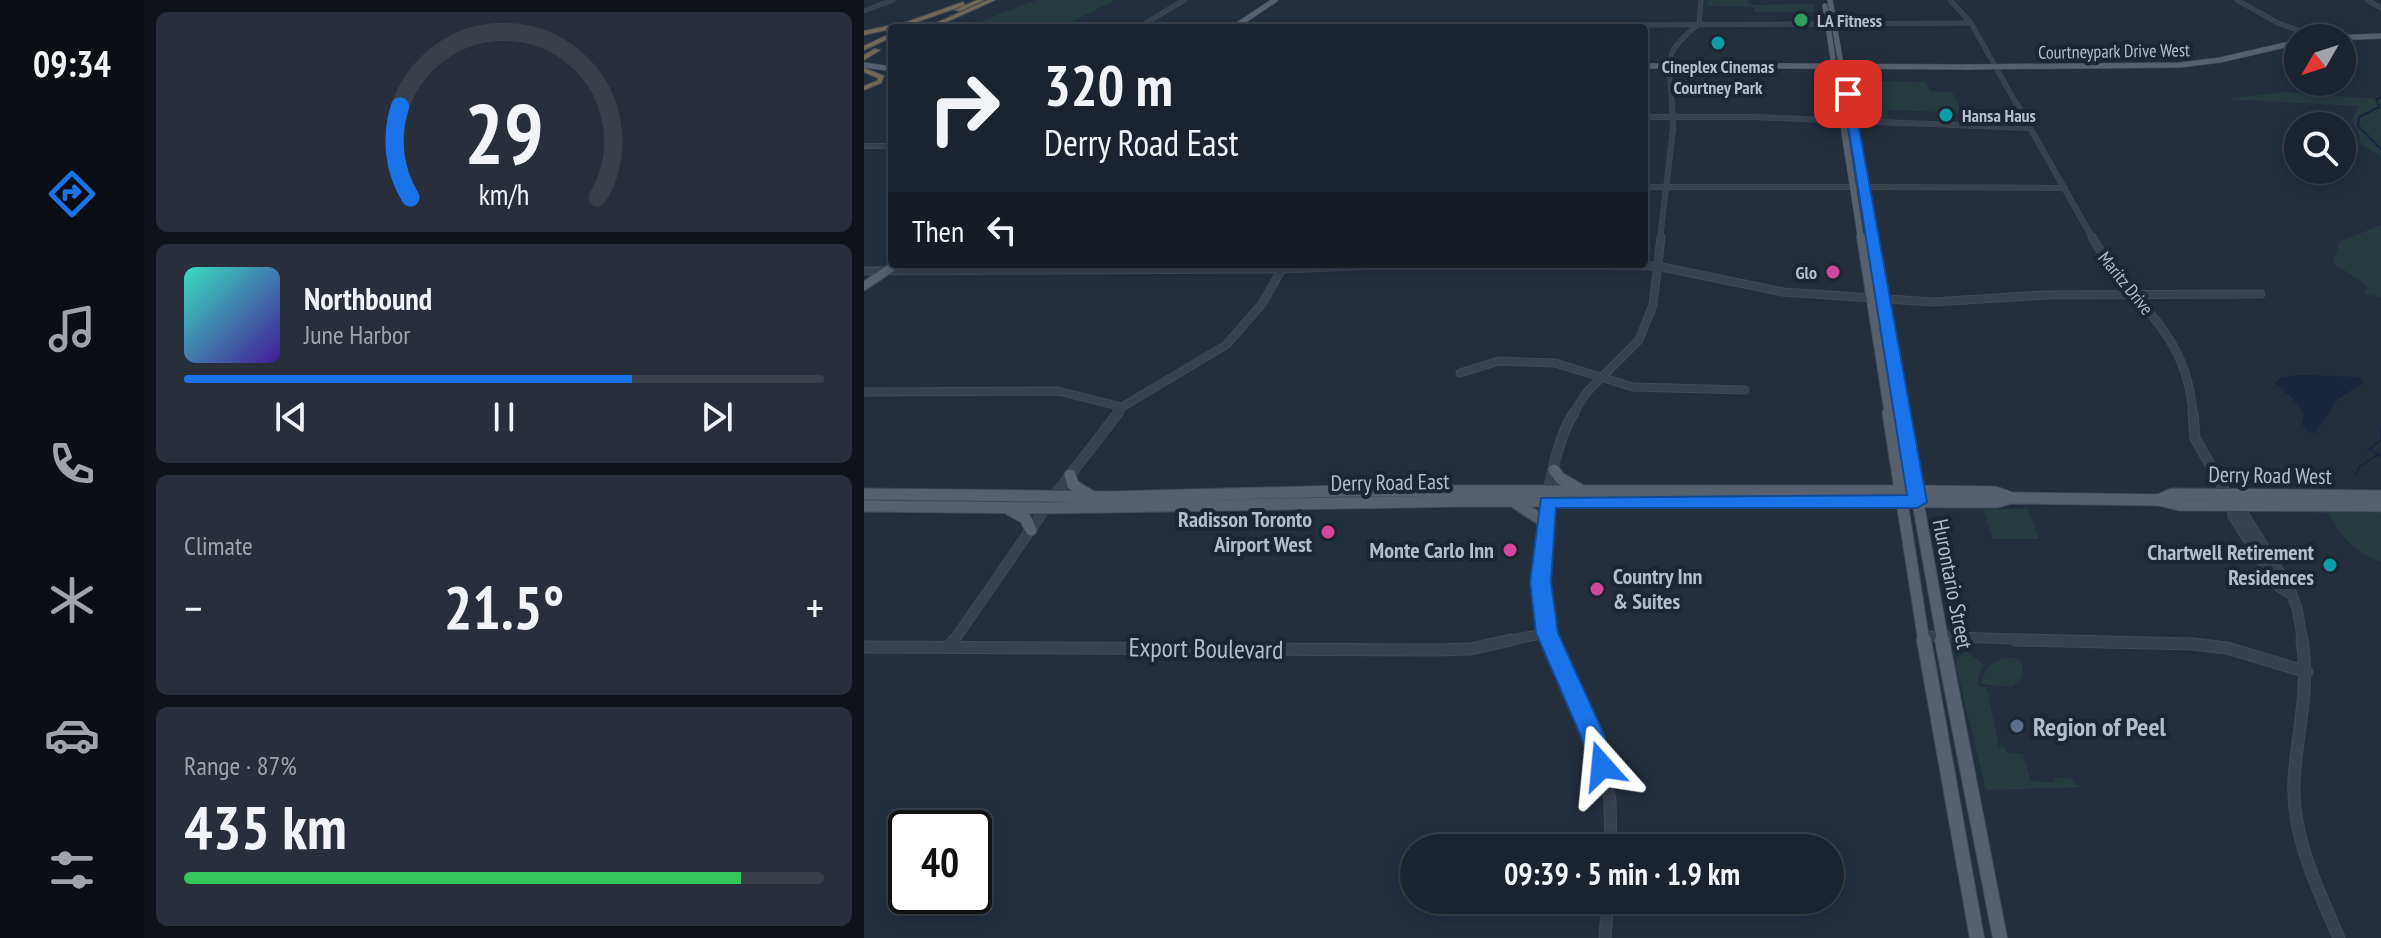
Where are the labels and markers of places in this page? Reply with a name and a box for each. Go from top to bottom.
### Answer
place label: LA Fitness [1817,9,1882,32]
marker: LA Fitness [1792,11,1810,29]
marker: Cineplex Cinemas Courtney Park [1709,34,1727,52]
place label: Cineplex Cinemas Courtney Park [1662,55,1774,99]
pin [1814,60,1882,128]
place label: Hansa Haus [1962,104,2036,127]
marker: Hansa Haus [1937,106,1955,124]
place label: Glo [1796,261,1817,284]
marker: Glo [1824,263,1842,281]
place label: Radisson Toronto Airport West [1178,505,1313,558]
marker: Radisson Toronto Airport West [1319,523,1337,541]
place label: Monte Carlo Inn [1370,536,1494,564]
place label: Chartwell Retirement Residences [2147,538,2315,591]
marker: Monte Carlo Inn [1501,541,1519,559]
marker: Chartwell Retirement Residences [2321,556,2339,574]
place label: Country Inn & Suites [1613,562,1703,615]
marker: Country Inn & Suites [1588,580,1606,598]
place label: Region of Peel [2033,710,2167,743]
marker: Region of Peel [2008,717,2026,735]

